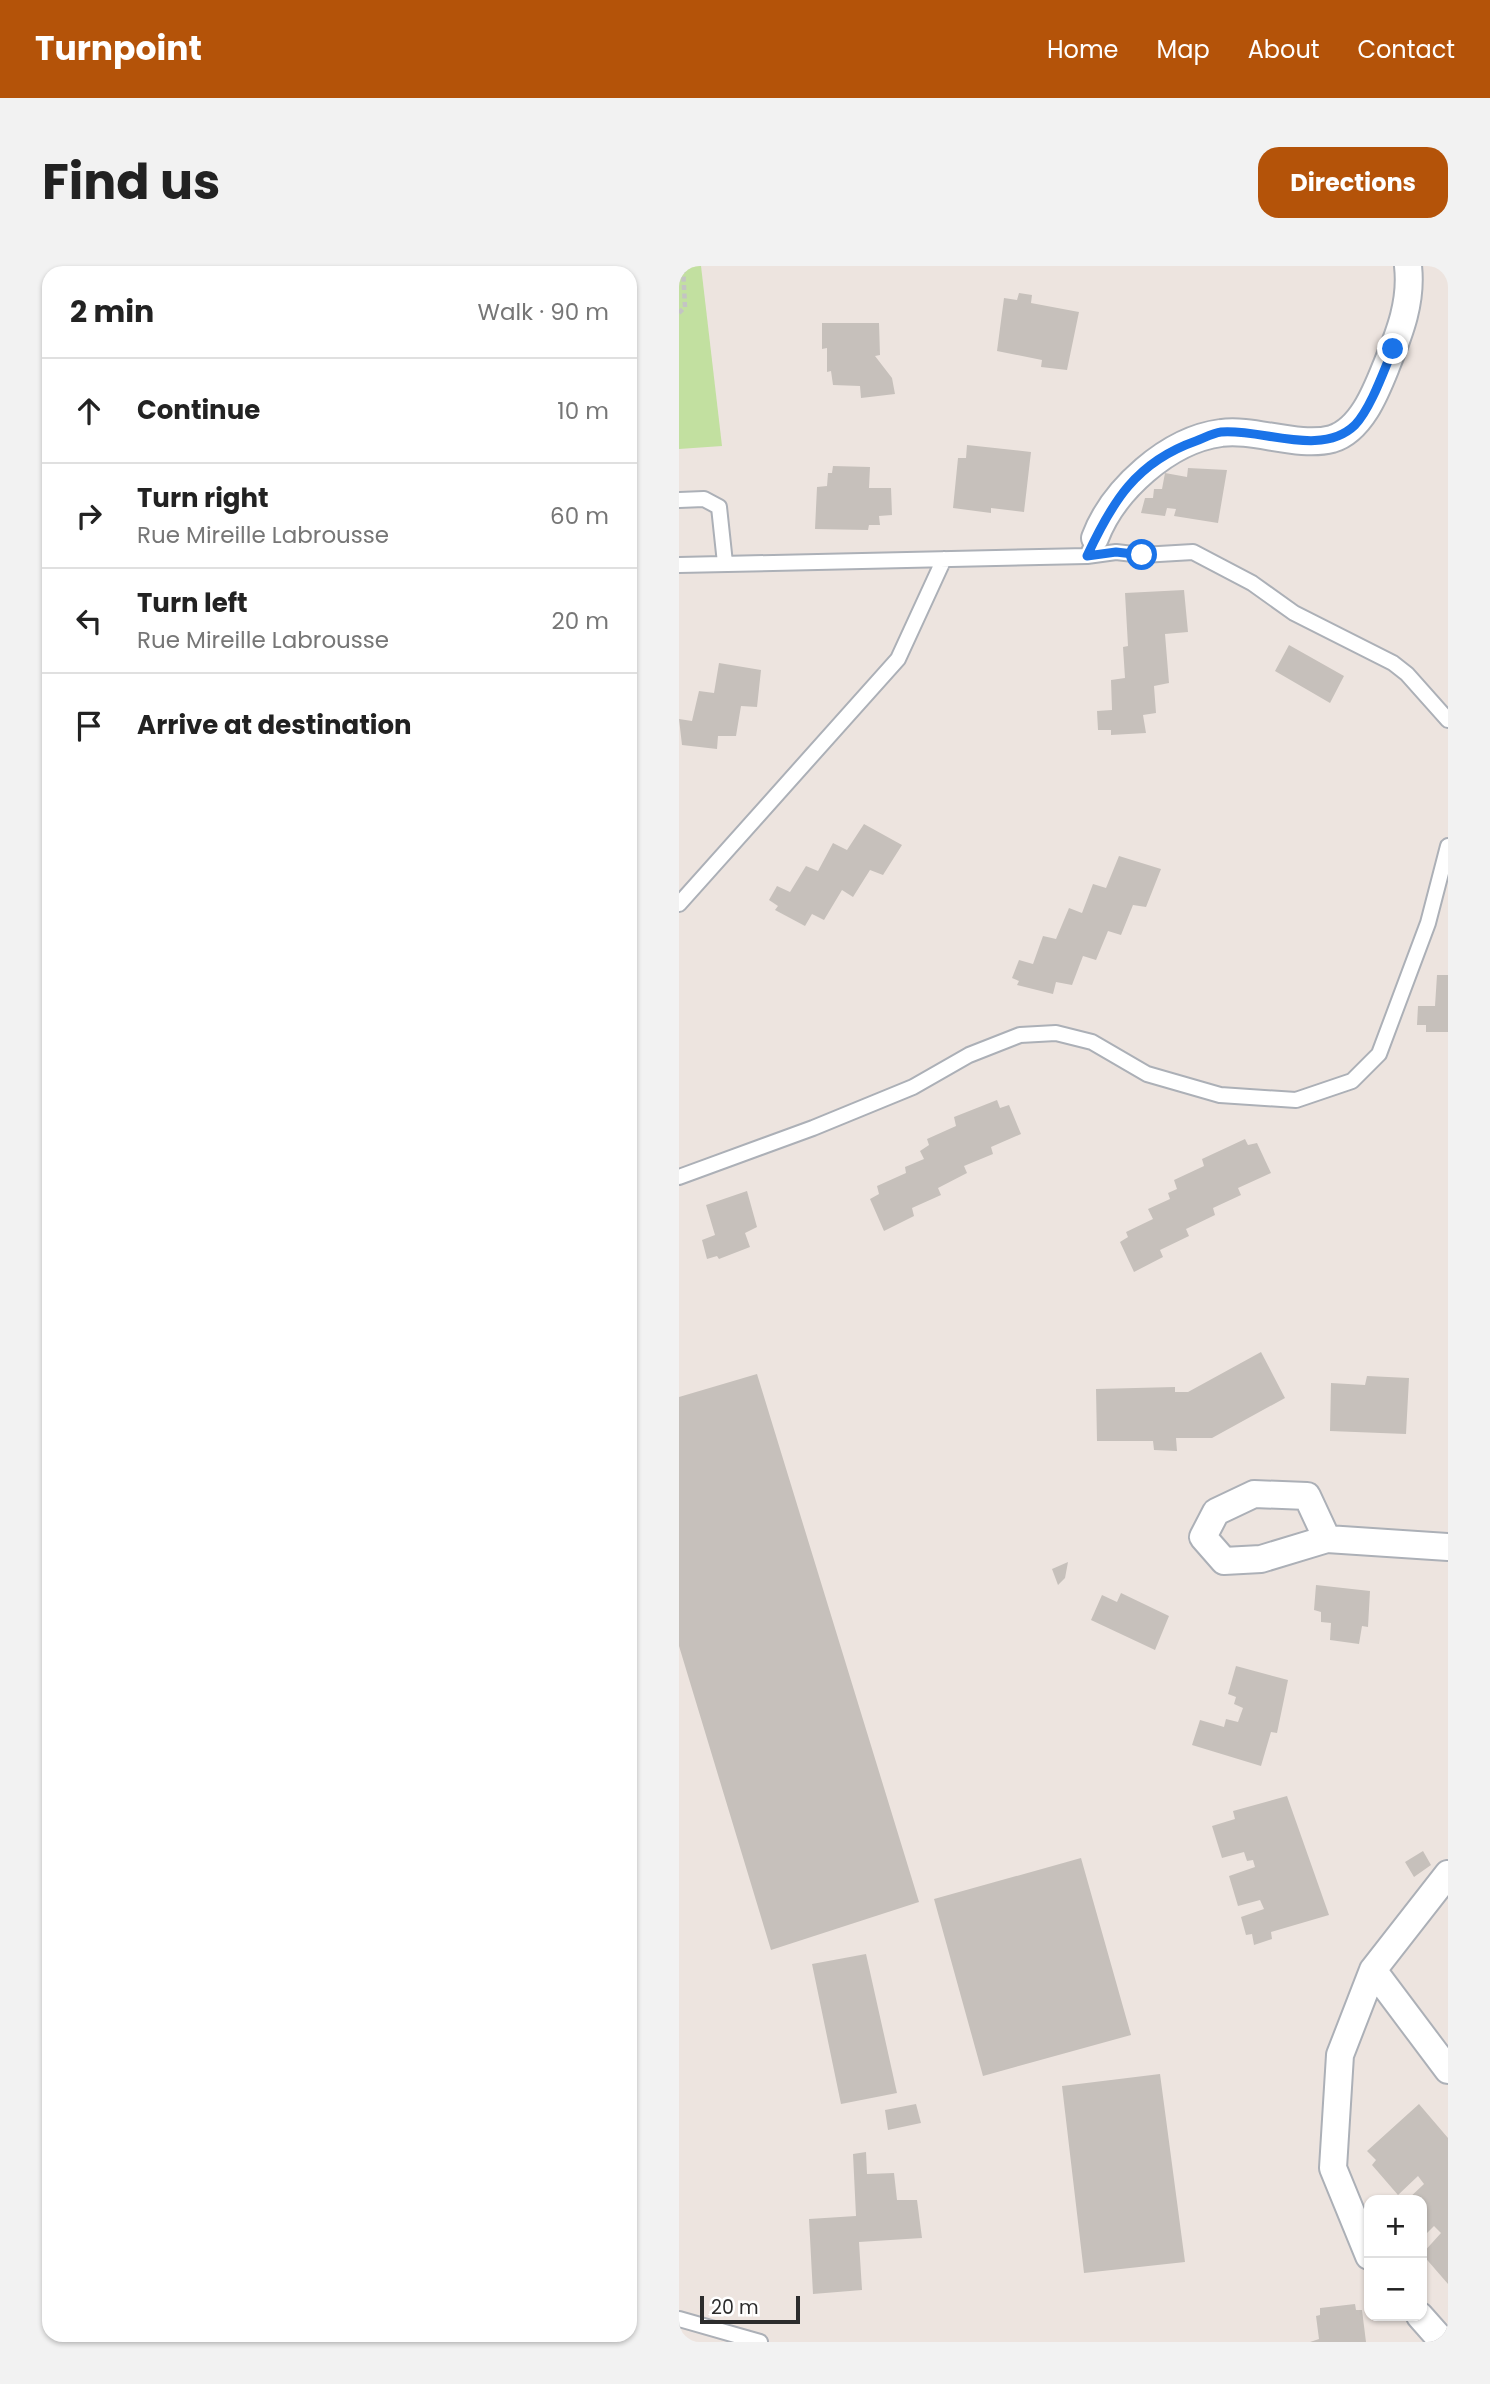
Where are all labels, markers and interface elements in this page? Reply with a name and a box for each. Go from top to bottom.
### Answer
text: Turnpoint [35,25,202,72]
text: Home [1047,33,1119,66]
text: Map [1157,33,1210,66]
text: About [1248,33,1319,66]
text: Contact [1357,33,1455,66]
button: Directions [1258,147,1448,218]
text: Find us [42,148,220,216]
text: 2 min [70,290,154,333]
text: Walk · 90 m [478,296,609,328]
route end [1377,333,1408,364]
icon: ahead [70,392,108,430]
text: Continue [137,392,260,428]
text: 10 m [557,395,609,427]
text: Turn right [137,480,269,516]
icon: right [70,497,108,535]
text: 60 m [550,500,609,532]
text: Rue Mireille Labrousse [137,519,389,551]
route start [1126,539,1157,570]
text: Turn left [137,585,248,621]
icon: left [70,602,108,640]
text: 20 m [551,605,609,637]
text: Rue Mireille Labrousse [137,624,389,656]
icon: arrive [70,707,108,745]
text: Arrive at destination [137,707,412,743]
map controls [1364,2195,1427,2321]
button: + [1364,2195,1427,2258]
button: − [1364,2258,1427,2321]
scale bar [700,2293,800,2325]
text: 20 m [711,2294,759,2321]

